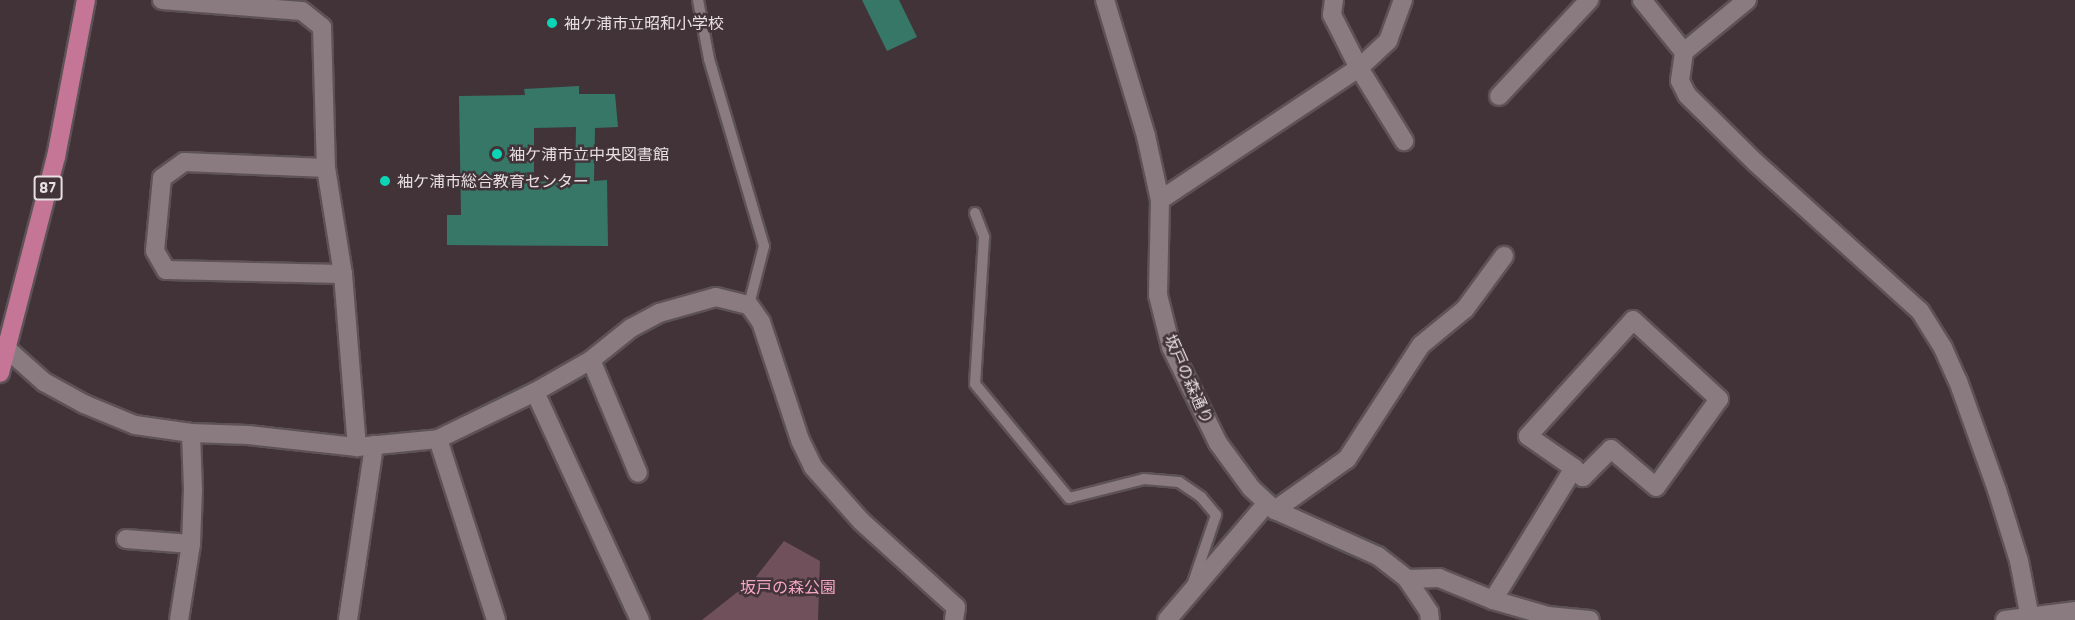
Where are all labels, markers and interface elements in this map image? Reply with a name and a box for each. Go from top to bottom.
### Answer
place label: 袖ケ浦市立昭和小学校 [564,13,724,33]
marker: 袖ケ浦市立昭和小学校 [545,16,559,30]
place label: 袖ケ浦市立中央図書館 [509,144,669,164]
marker: 袖ケ浦市立中央図書館 [490,147,504,161]
place label: 袖ケ浦市総合教育センター [397,171,589,191]
marker: 袖ケ浦市総合教育センター [378,174,392,188]
road number: 87 [33,176,63,200]
street label: 坂戸の森通り [1161,331,1217,427]
park label: 坂戸の森公園 [740,577,836,597]

